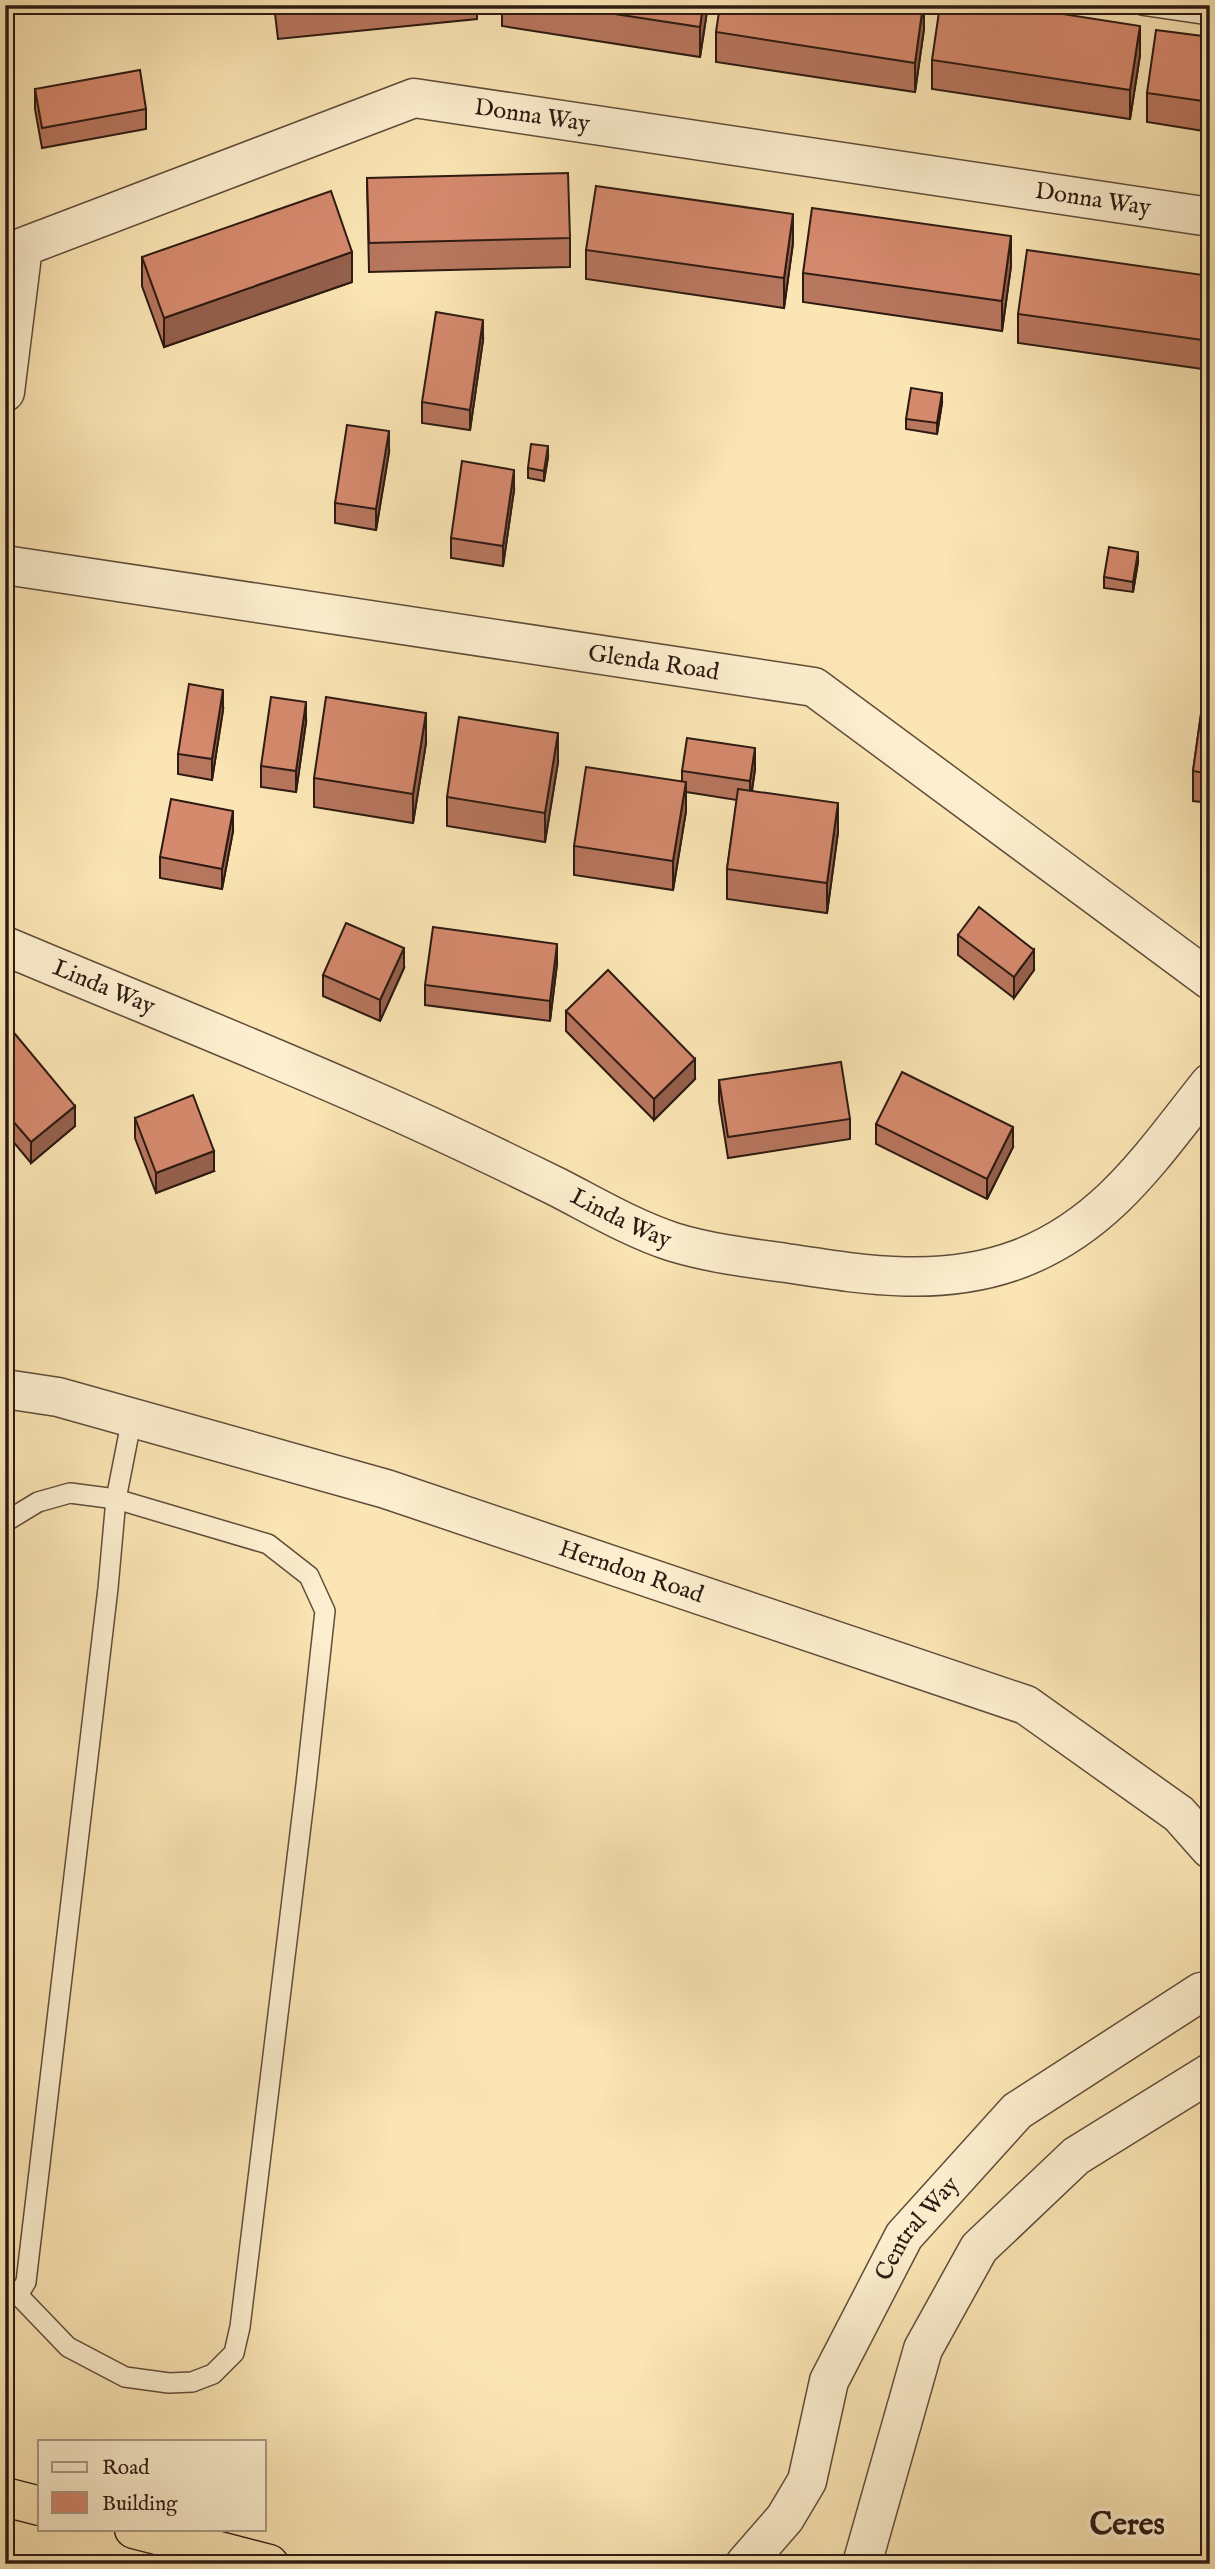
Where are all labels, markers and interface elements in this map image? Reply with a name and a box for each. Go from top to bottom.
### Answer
street label: Donna Way [472,92,592,140]
street label: Donna Way [1033,176,1153,223]
street label: Glenda Road [586,638,721,688]
street label: Linda Way [48,952,160,1022]
street label: Linda Way [565,1181,676,1256]
street label: Herndon Road [555,1533,708,1611]
street label: Central Way [868,2170,966,2286]
legend [38,2440,266,2530]
text: Road [102,2455,150,2482]
text: Building [102,2491,178,2518]
district label: Ceres [1089,2505,1165,2546]

